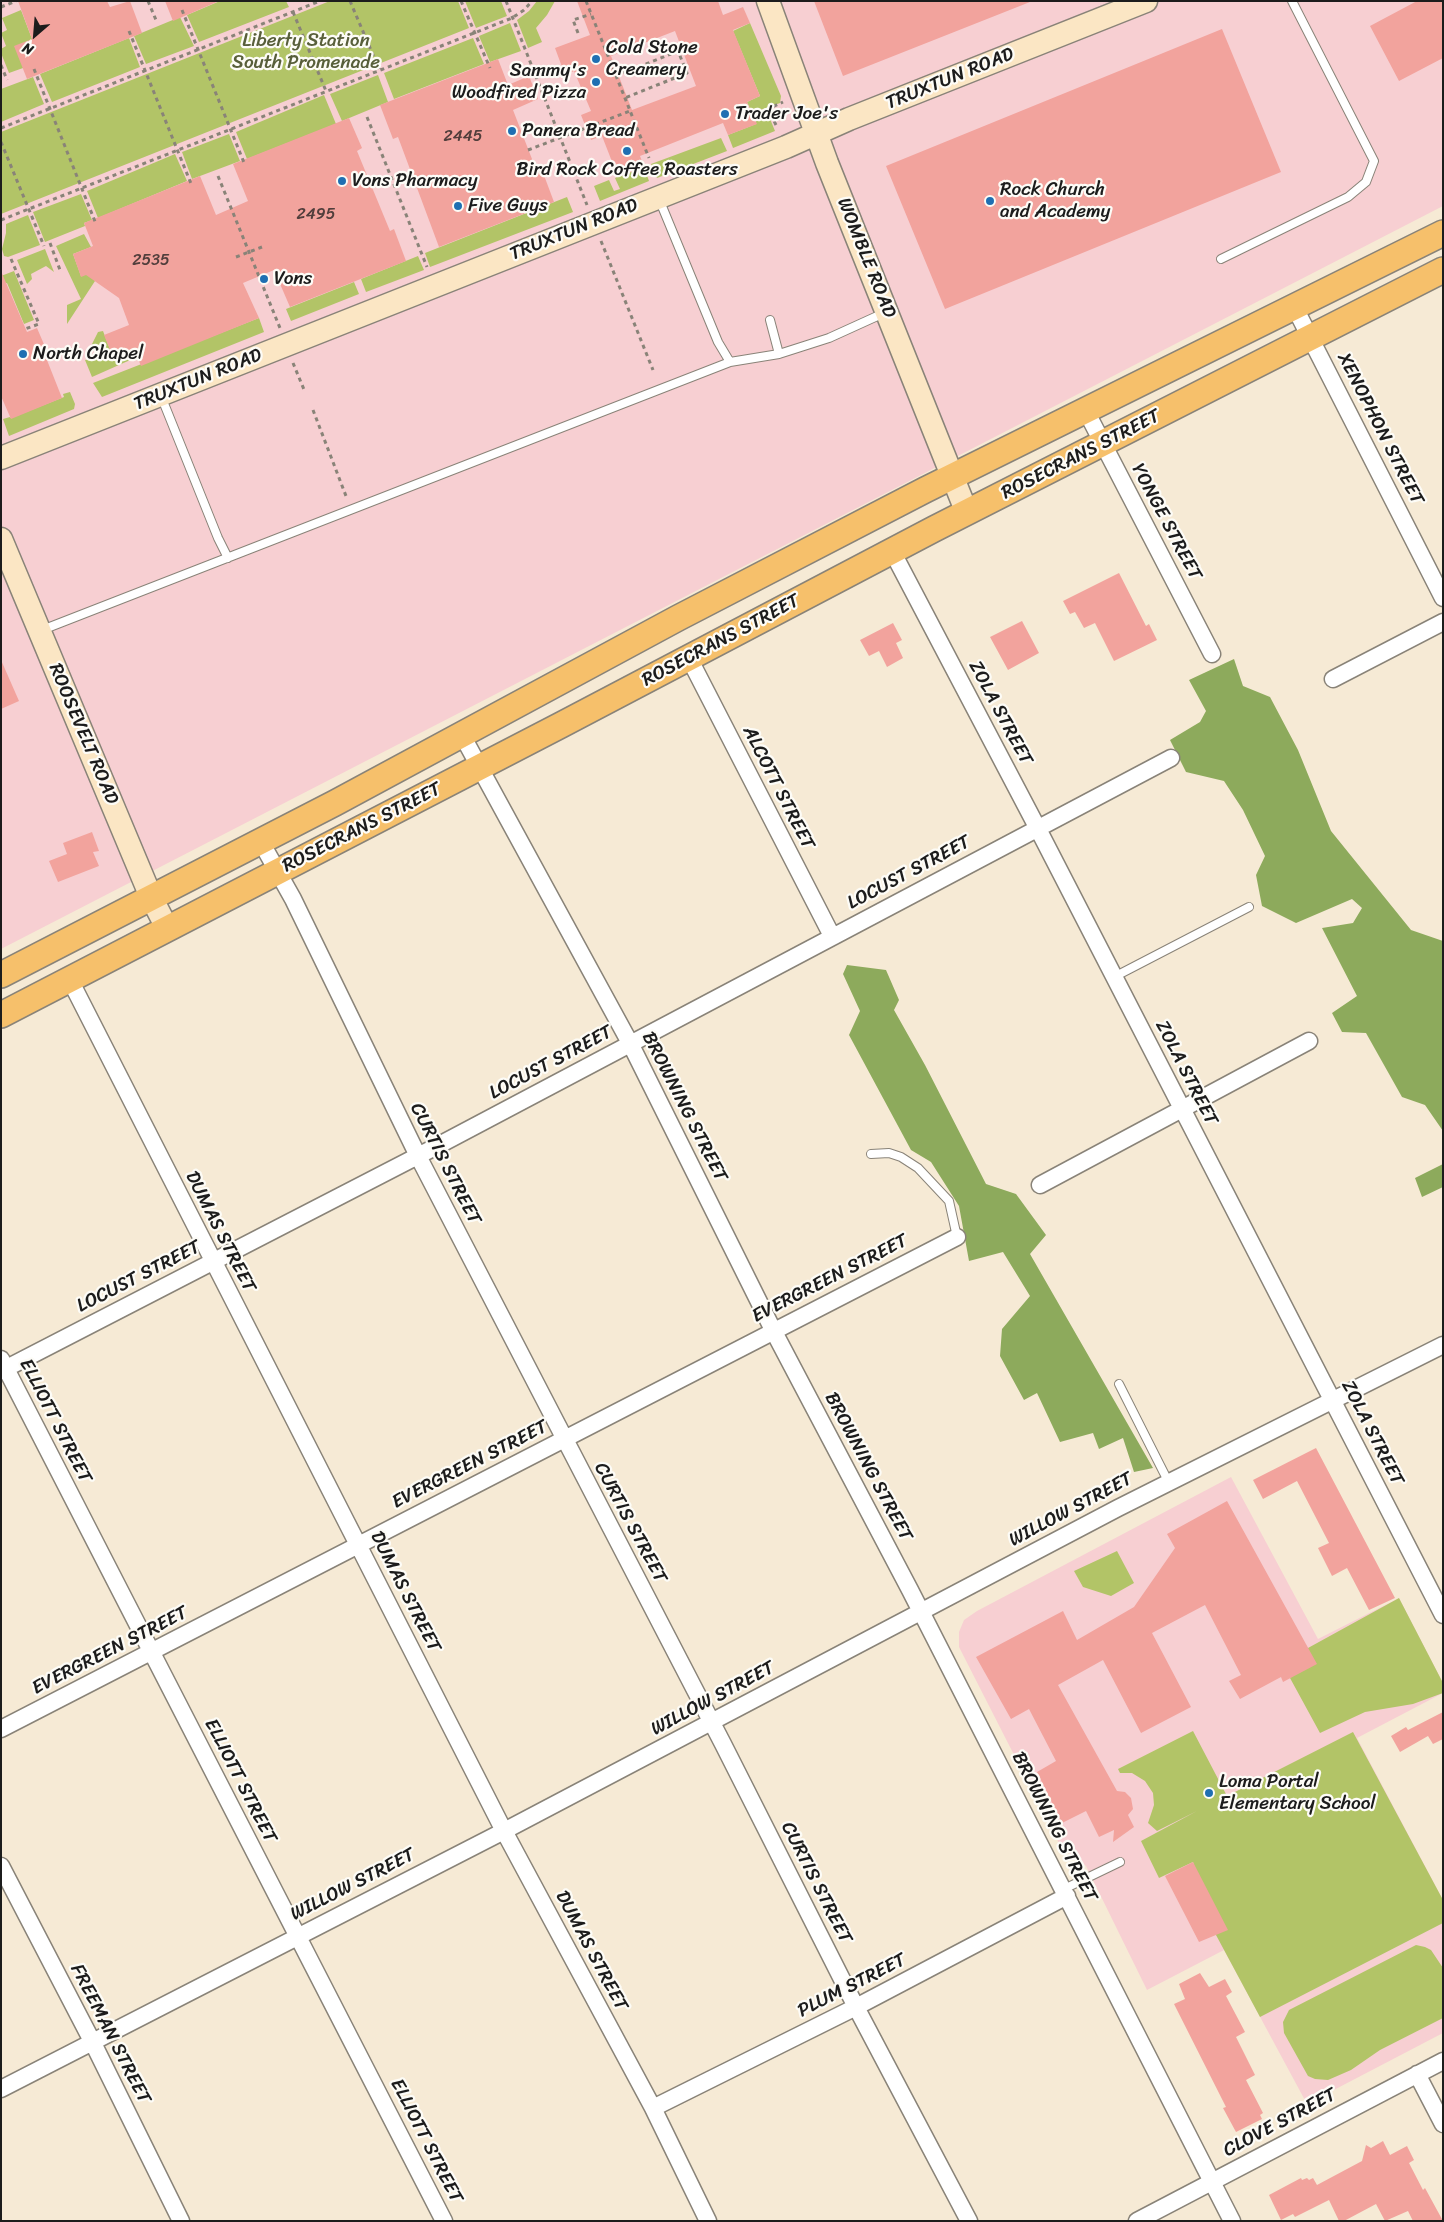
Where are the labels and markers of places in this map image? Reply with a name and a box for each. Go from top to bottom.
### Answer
place label: Cold Stone Creamery [606,37,698,81]
marker: Cold Stone Creamery [590,53,602,65]
place label: Sammy's Woodfired Pizza [452,60,586,104]
marker: Sammy's Woodfired Pizza [590,76,602,88]
place label: Trader Joe's [735,103,838,125]
marker: Trader Joe's [719,108,731,120]
place label: Panera Bread [522,120,634,142]
marker: Panera Bread [506,125,518,137]
marker: Bird Rock Coffee Roasters [621,145,633,157]
place label: Bird Rock Coffee Roasters [516,159,738,181]
place label: Vons Pharmacy [352,170,478,192]
marker: Vons Pharmacy [336,175,348,187]
place label: Rock Church and Academy [1000,179,1110,223]
place label: Five Guys [468,195,548,217]
marker: Rock Church and Academy [984,195,996,207]
marker: Five Guys [452,200,464,212]
place label: Vons [274,268,312,290]
marker: Vons [258,273,270,285]
place label: North Chapel [33,343,143,365]
marker: North Chapel [17,348,29,360]
place label: Loma Portal Elementary School [1219,1771,1376,1815]
marker: Loma Portal Elementary School [1203,1787,1215,1799]

